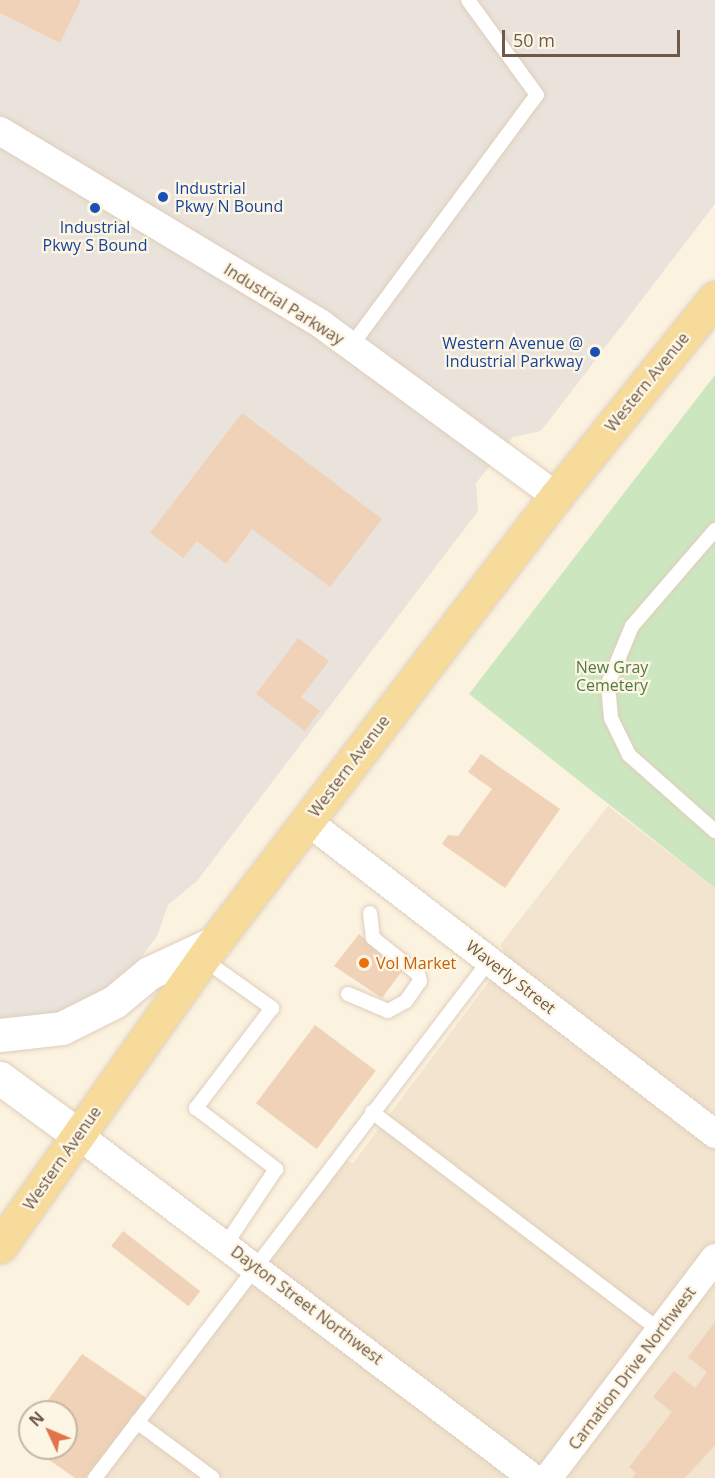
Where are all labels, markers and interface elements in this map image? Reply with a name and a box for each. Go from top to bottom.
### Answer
scale bar [505,18,684,56]
text: 50 m [513,28,555,52]
place label: Industrial Pkwy N Bound [175,178,283,216]
marker: Industrial Pkwy N Bound [156,190,170,204]
marker: Industrial Pkwy S Bound [88,201,102,215]
place label: Industrial Pkwy S Bound [43,217,147,255]
street label: Industrial Parkway [221,259,347,349]
street label: Western Avenue [601,328,693,436]
place label: Western Avenue @ Industrial Parkway [442,333,583,371]
marker: Western Avenue @ Industrial Parkway [588,345,602,359]
park label: New Gray Cemetery [576,657,648,695]
street label: Western Avenue [305,711,393,821]
street label: Waverly Street [463,936,559,1018]
place label: Vol Market [376,953,456,973]
marker: Vol Market [357,956,371,970]
street label: Western Avenue [19,1102,105,1214]
street label: Dayton Street Northwest [227,1242,387,1368]
street label: Carnation Drive Northwest [564,1283,700,1453]
north arrow [18,1400,78,1460]
text: N [24,1407,49,1431]

